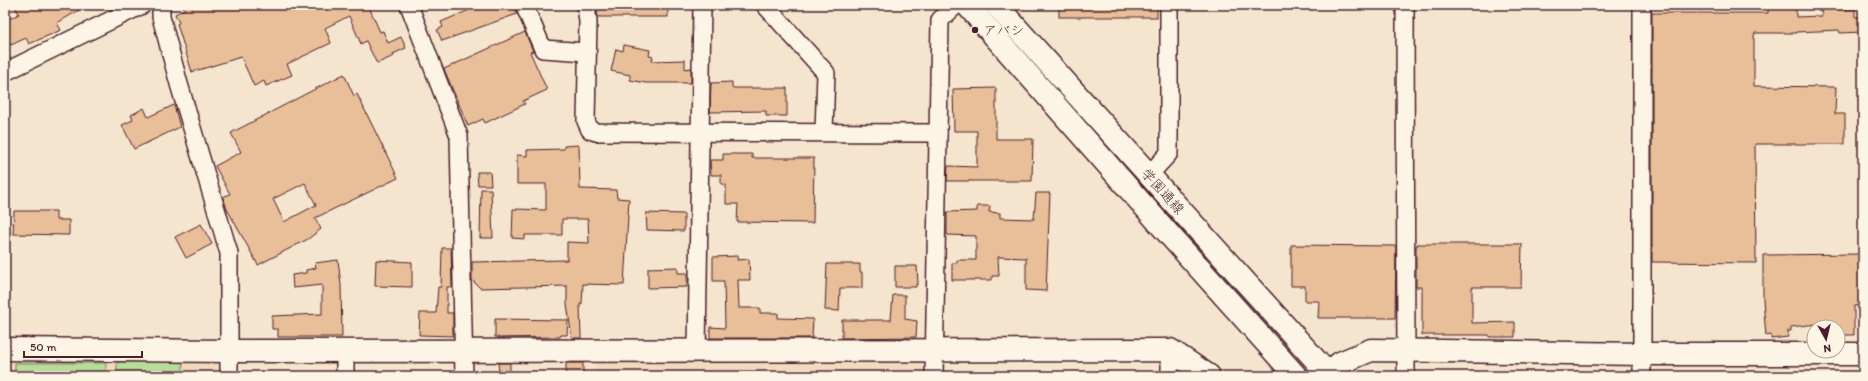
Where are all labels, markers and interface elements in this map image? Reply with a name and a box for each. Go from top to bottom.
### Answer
place label: アバシ [983,22,1024,39]
marker: アバシ [970,25,980,35]
street label: 学園通線 [1138,165,1188,218]
north arrow [1806,319,1846,359]
scale bar [24,333,142,359]
text: 50 m [30,340,56,354]
text: N [1823,341,1832,355]

